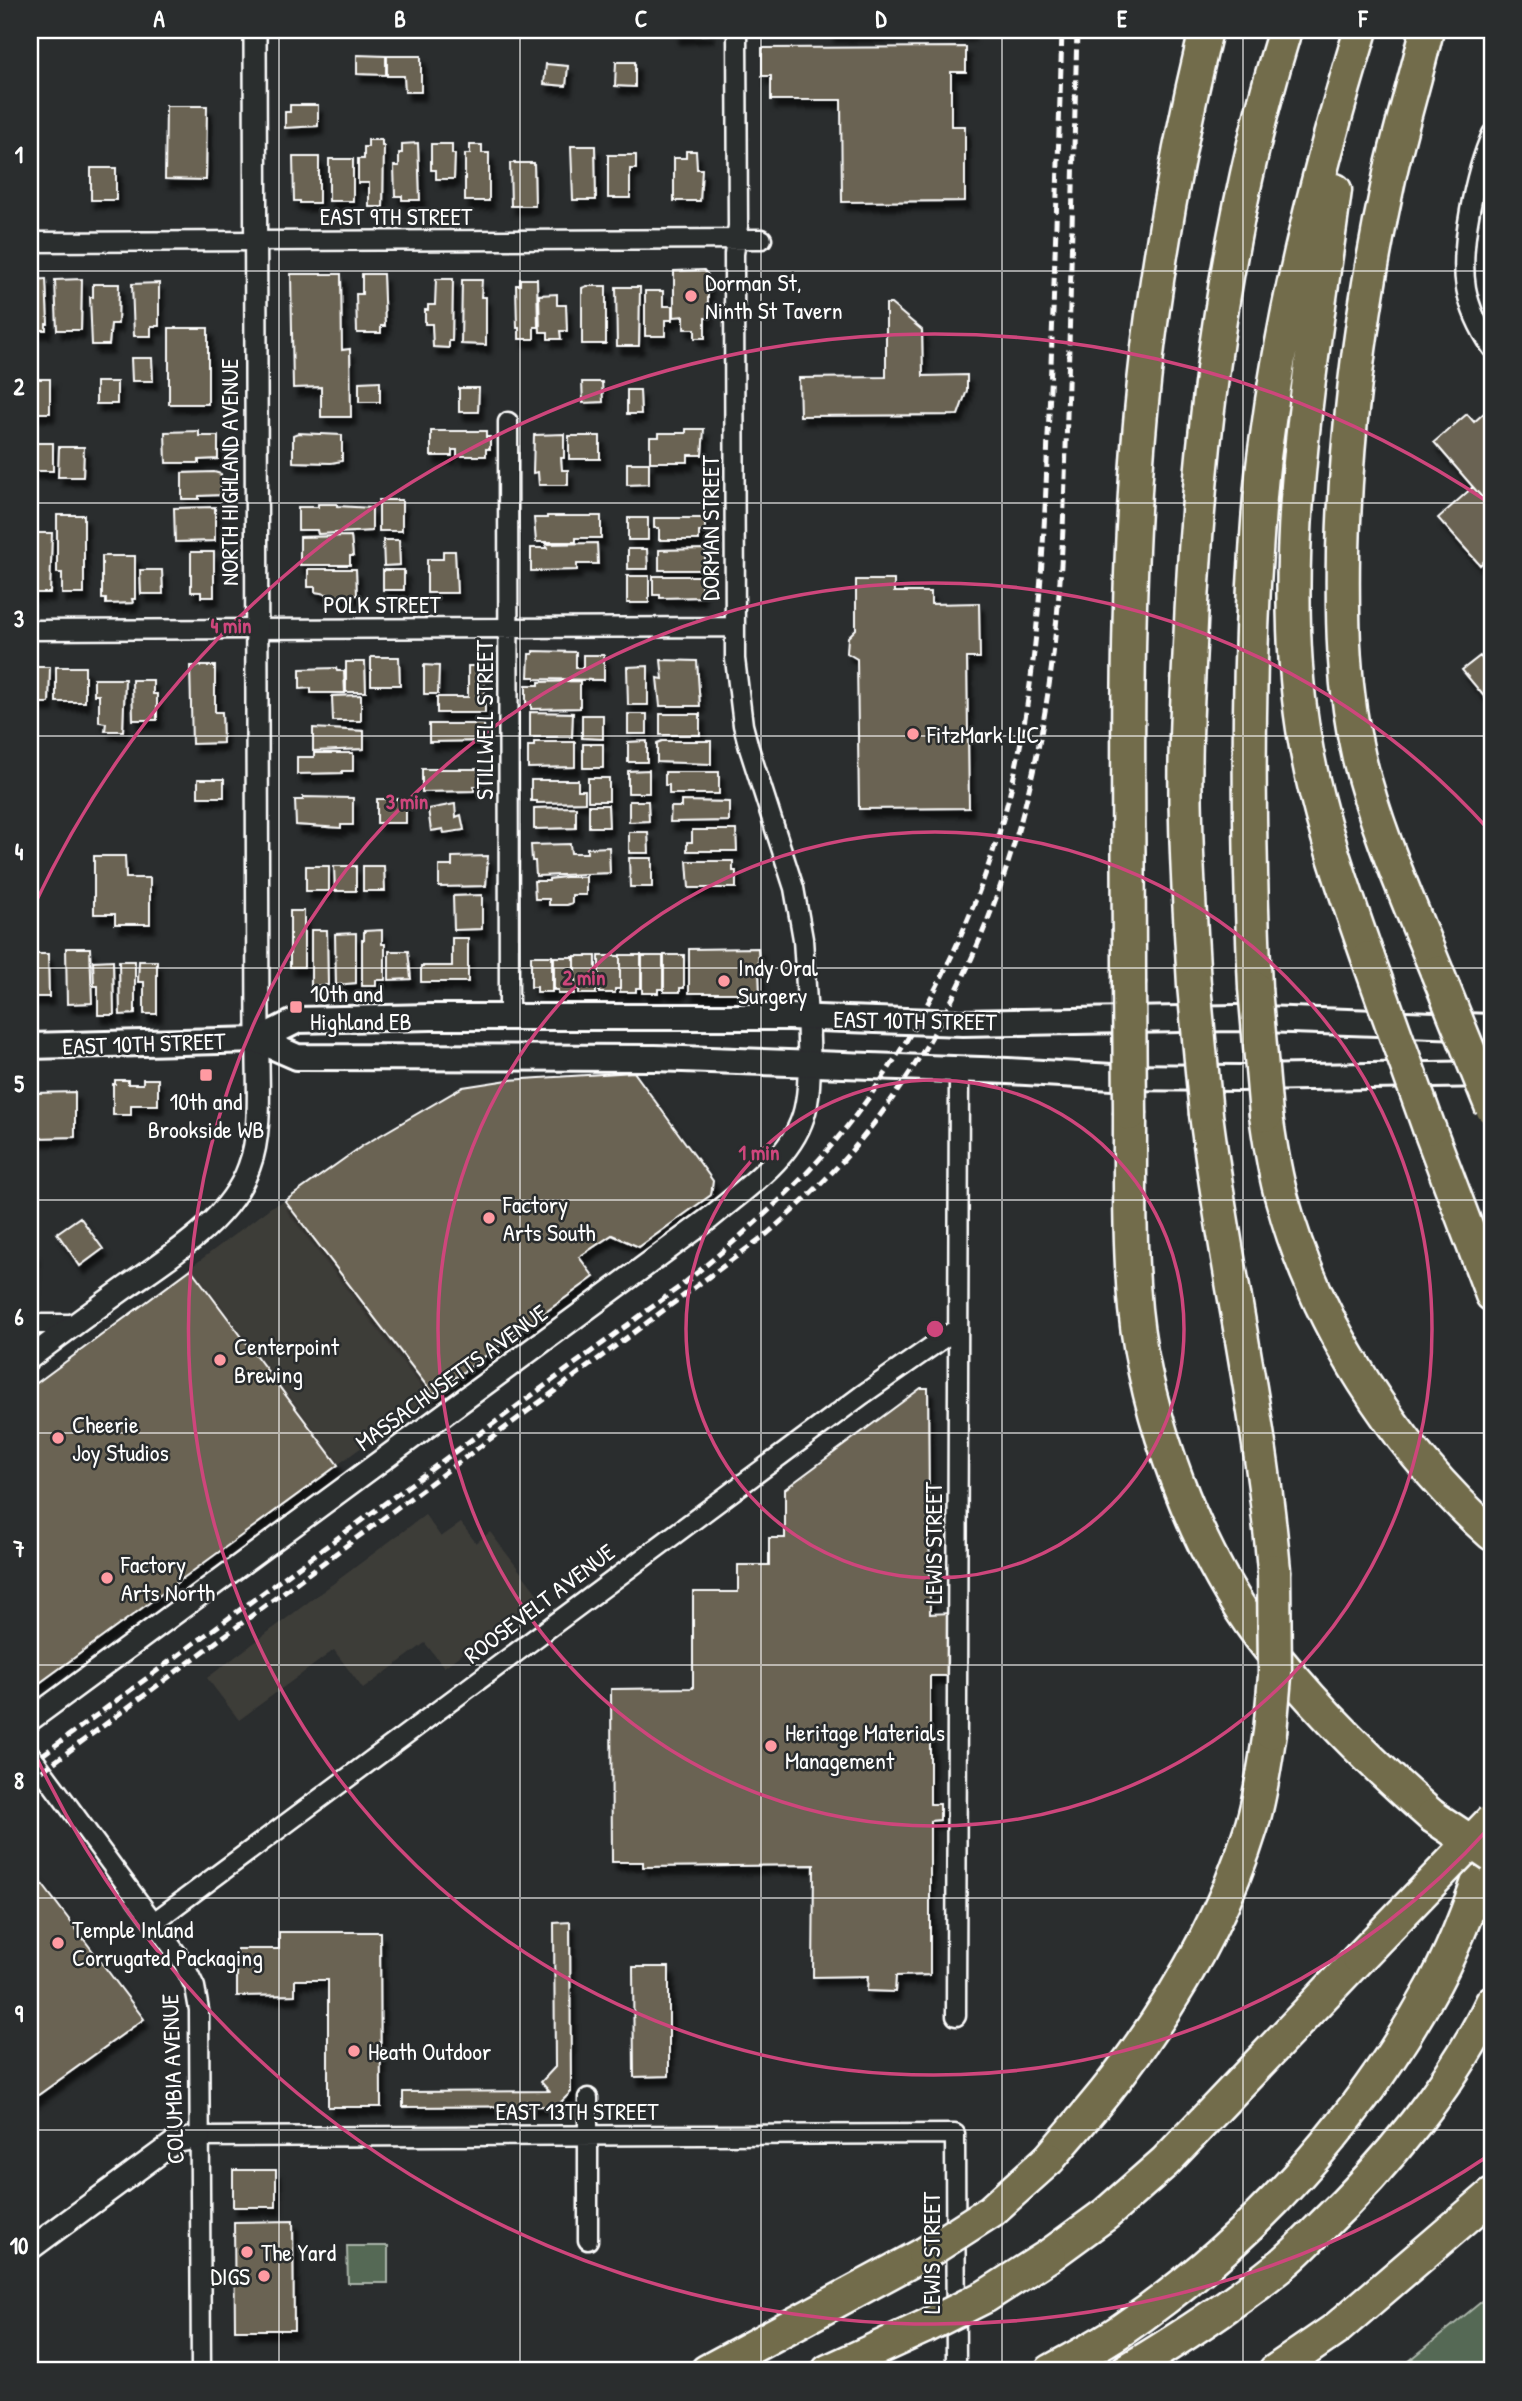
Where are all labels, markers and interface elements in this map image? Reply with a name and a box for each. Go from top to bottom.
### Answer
text: A [153,3,165,34]
text: B [394,3,406,34]
text: C [635,3,647,34]
text: D [876,3,888,34]
text: E [1117,3,1128,34]
text: F [1358,3,1369,34]
text: 1 [15,139,23,170]
street label: EAST 9TH STREET [320,200,473,232]
place label: Dorman St, Ninth St Tavern [705,266,843,326]
marker: Dorman St, Ninth St Tavern [683,288,699,304]
street label: NORTH HIGHLAND AVENUE [213,358,245,586]
text: 2 [14,371,25,402]
street label: DORMAN STREET [694,454,726,601]
street label: POLK STREET [323,588,442,620]
text: 3 [14,603,24,634]
text: 4 min [210,611,252,640]
street label: STILLWELL STREET [468,639,500,800]
place label: FitzMark LLC [926,718,1039,750]
marker: FitzMark LLC [905,726,921,742]
text: 3 min [386,787,428,816]
text: 4 [15,836,24,867]
place label: Indy Oral Surgery [738,951,819,1011]
text: 2 min [562,963,606,992]
marker: Indy Oral Surgery [716,973,732,989]
place label: 10th and Highland EB [310,977,412,1037]
marker: 10th and Highland EB [288,999,304,1015]
street label: EAST 10TH STREET [833,1003,998,1037]
street label: EAST 10TH STREET [62,1024,227,1062]
marker: 10th and Brookside WB [198,1067,214,1083]
text: 5 [14,1068,24,1099]
place label: 10th and Brookside WB [148,1085,264,1145]
text: 1 min [739,1138,779,1167]
place label: Factory Arts South [502,1188,596,1248]
marker: Factory Arts South [481,1210,497,1226]
street label: MASSACHUSETTS AVENUE [348,1296,554,1458]
text: 6 [14,1301,24,1332]
centre of rings [923,1317,947,1341]
place label: Centerpoint Brewing [234,1330,340,1390]
marker: Centerpoint Brewing [212,1352,228,1368]
place label: Cheerie Joy Studios [72,1408,169,1468]
marker: Cheerie Joy Studios [50,1430,66,1446]
street label: LEWIS STREET [917,1481,949,1604]
text: 7 [12,1533,25,1564]
street label: ROOSEVELT AVENUE [457,1535,621,1670]
place label: Factory Arts North [120,1548,215,1608]
marker: Factory Arts North [99,1570,115,1586]
place label: Heritage Materials Management [785,1716,945,1776]
marker: Heritage Materials Management [763,1738,779,1754]
text: 8 [14,1765,24,1796]
place label: Temple Inland Corrugated Packaging [72,1913,263,1973]
marker: Temple Inland Corrugated Packaging [50,1935,66,1951]
street label: COLUMBIA AVENUE [153,1993,191,2165]
text: 9 [15,1998,24,2029]
place label: Heath Outdoor [368,2035,491,2067]
marker: Heath Outdoor [346,2043,362,2059]
street label: EAST 13TH STREET [495,2095,659,2127]
street label: LEWIS STREET [915,2191,947,2314]
text: 10 [10,2230,28,2261]
place label: The Yard [261,2236,336,2268]
marker: The Yard [239,2244,255,2260]
place label: DIGS [210,2260,250,2292]
marker: DIGS [256,2268,272,2284]

